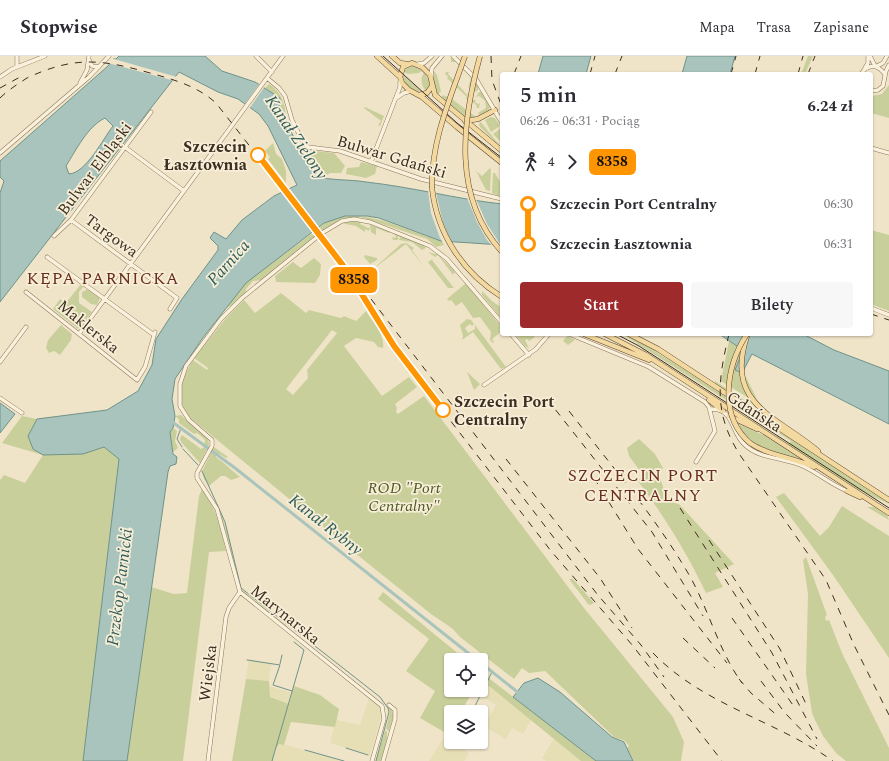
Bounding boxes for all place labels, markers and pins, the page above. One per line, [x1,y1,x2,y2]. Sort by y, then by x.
place label: Szczecin Łasztownia [164,135,248,177]
marker: Szczecin Łasztownia [250,147,266,163]
place label: Szczecin Port Centralny [454,390,554,432]
marker: Szczecin Port Centralny [435,402,451,418]

